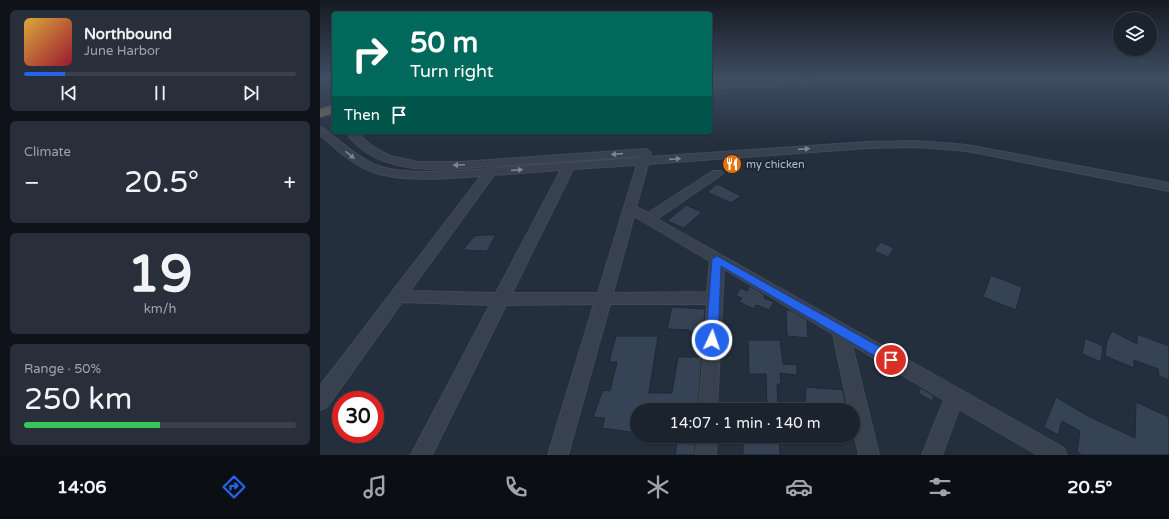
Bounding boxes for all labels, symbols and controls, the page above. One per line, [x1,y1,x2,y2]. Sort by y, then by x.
map controls [1113,12,1157,56]
button: layers [1113,12,1157,56]
text: Northbound [84,25,172,43]
text: 50 m [410,26,478,60]
icon: right [344,28,396,80]
text: June Harbor [84,43,160,59]
text: Turn right [410,60,494,82]
icon: previous [58,82,80,104]
icon: pause [149,82,171,104]
icon: next [240,82,262,104]
icon: arrive [388,104,410,126]
text: Then [344,106,380,124]
text: Climate [24,144,71,160]
one-way arrow [798,146,810,153]
one-way arrow [345,150,355,159]
one-way arrow [611,150,623,157]
restaurant icon: my chicken [721,153,743,175]
one-way arrow [669,155,681,162]
place label: my chicken [746,158,805,171]
one-way arrow [453,161,465,168]
text: 20.5° [124,164,199,201]
one-way arrow [511,167,523,174]
text: − [24,170,40,196]
text: + [284,170,296,196]
text: 19 [127,243,193,306]
text: km/h [144,301,176,317]
position arrow [691,319,733,361]
pin [874,343,908,377]
icon: arrive [880,349,902,371]
text: Range · 50% [24,361,101,377]
text: 250 km [24,381,132,418]
speed limit sign: 30 [332,391,384,443]
text: 14:07 · 1 min · 140 m [670,414,820,432]
icon: directions [220,473,248,501]
icon: music [361,473,389,501]
icon: phone [502,473,530,501]
icon: climate [644,473,672,501]
icon: car [785,473,813,501]
icon: filters [926,473,954,501]
text: 14:06 [57,476,107,498]
text: 20.5° [1067,476,1112,498]

